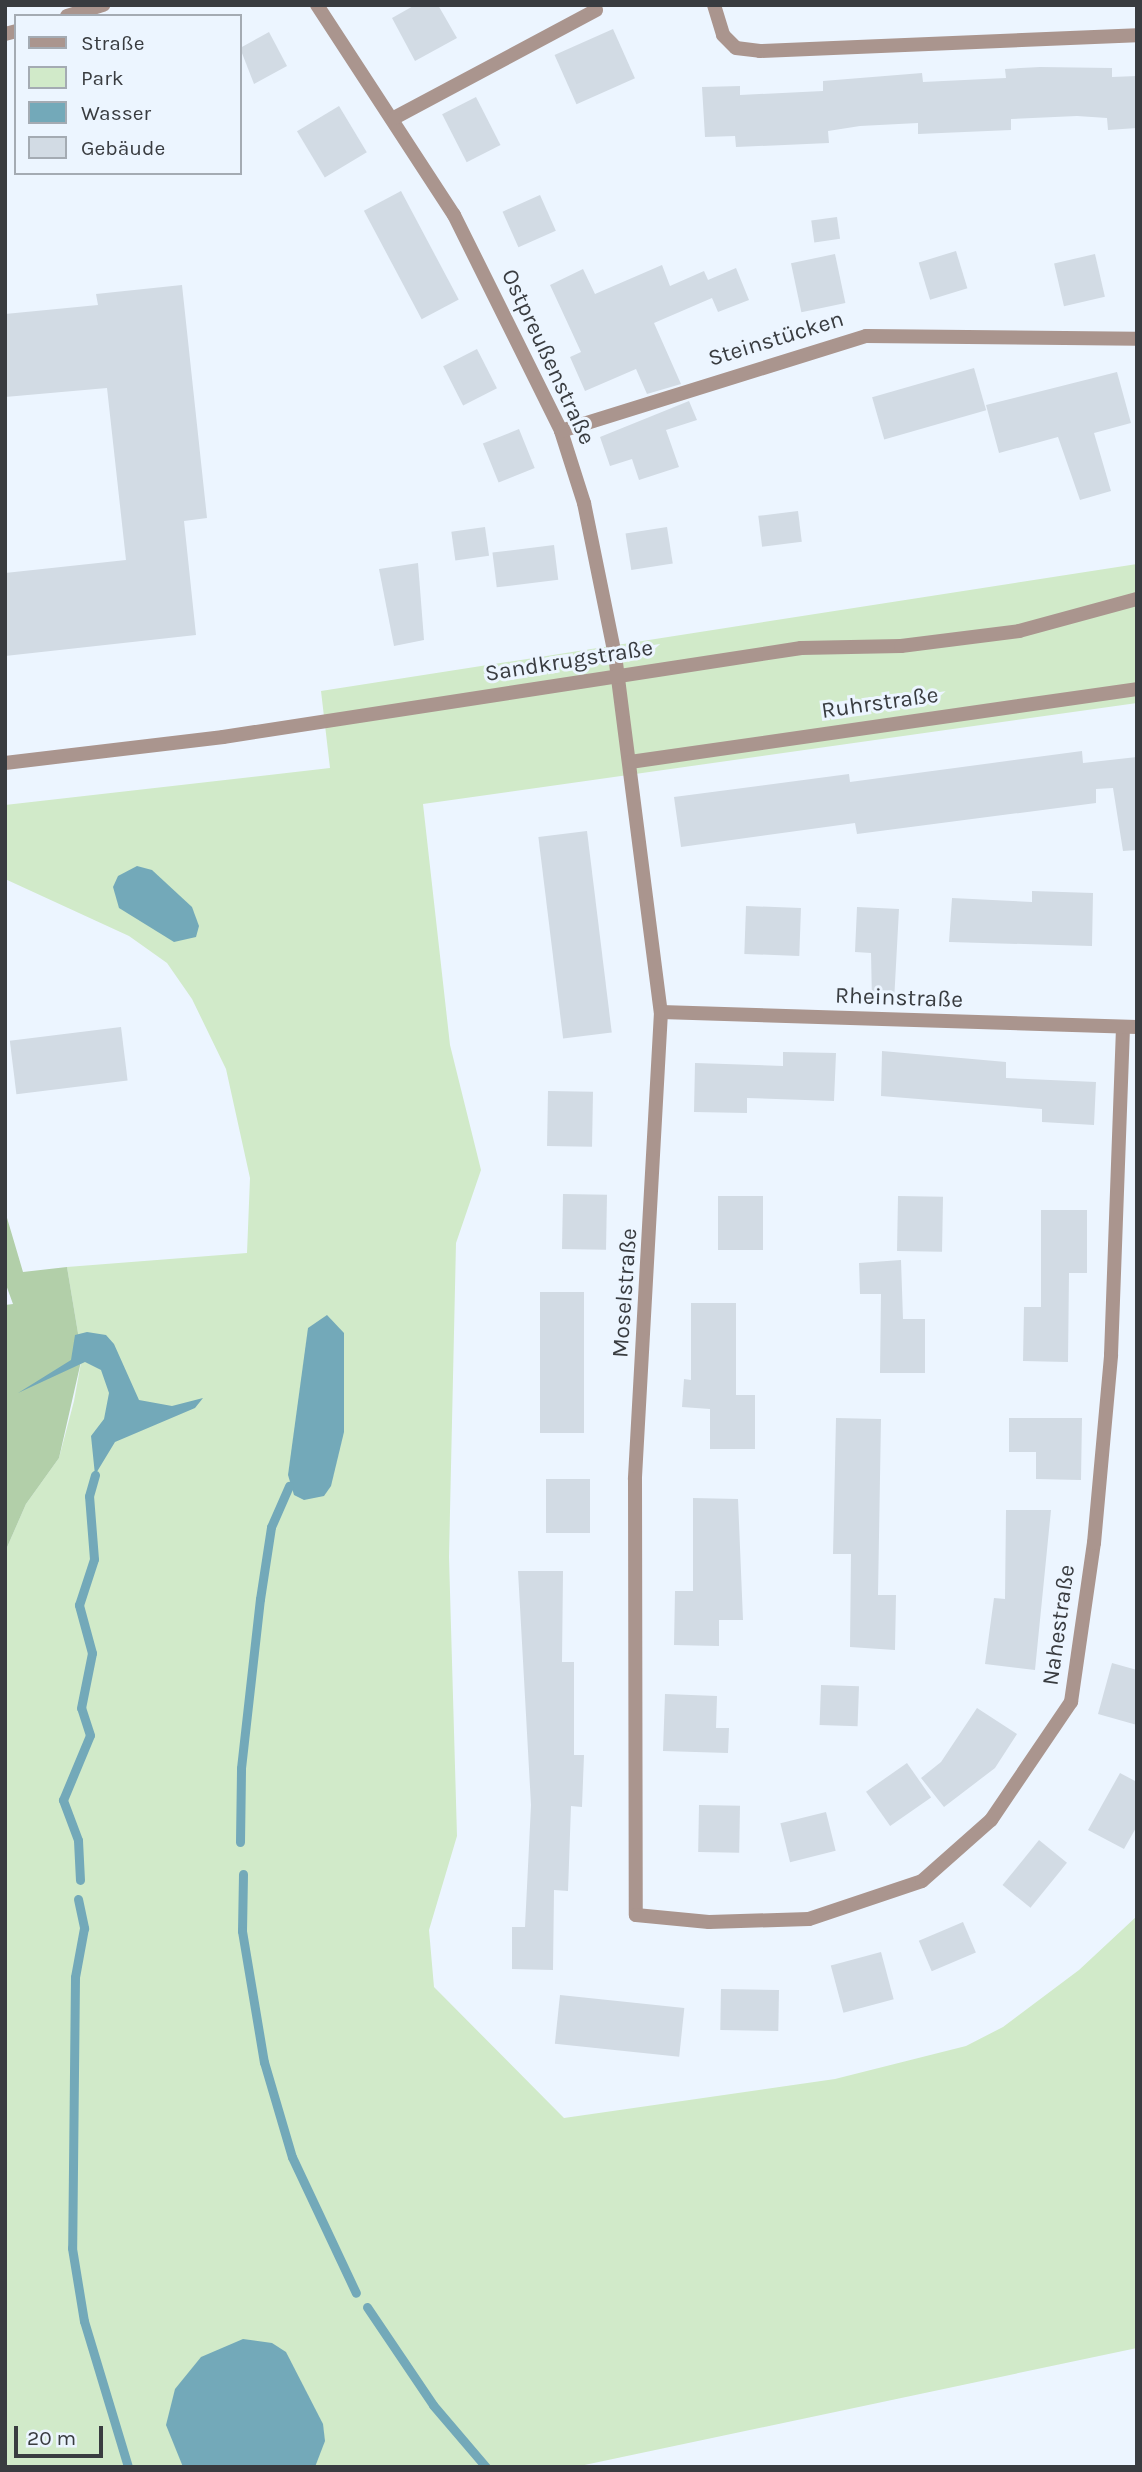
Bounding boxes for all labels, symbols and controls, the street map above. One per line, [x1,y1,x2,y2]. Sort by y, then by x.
legend [14,14,242,175]
text: Straße [81,31,144,55]
text: Park [81,66,124,90]
text: Wasser [81,101,151,125]
text: Gebäude [81,136,165,160]
street label: Ostpreußenstraße [495,265,601,449]
street label: Steinstücken [705,305,847,373]
street label: Sandkrugstraße [483,634,655,688]
street label: Ruhrstraße [820,681,940,725]
street label: Rheinstraße [834,982,964,1014]
street label: Moselstraße [607,1227,643,1359]
street label: Nahestraße [1037,1563,1081,1687]
scale bar [18,2412,107,2456]
text: 20 m [27,2426,76,2450]

